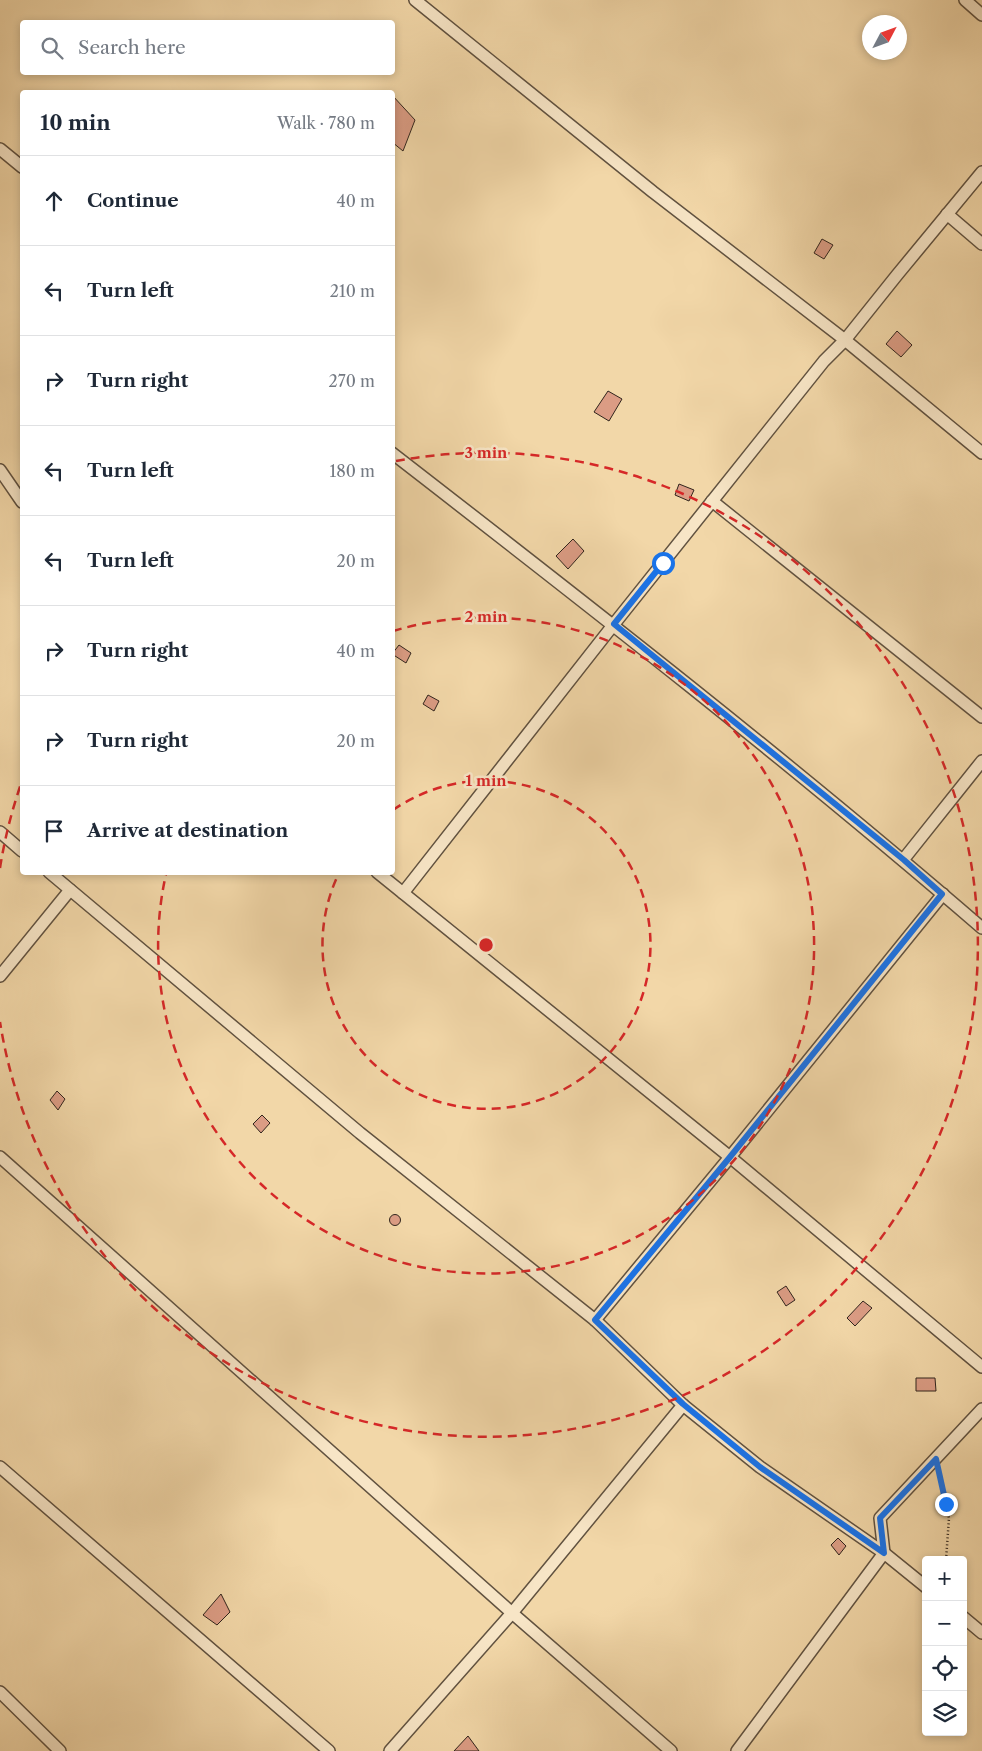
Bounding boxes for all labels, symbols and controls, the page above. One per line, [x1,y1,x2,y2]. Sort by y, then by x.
north arrow [862,15,907,60]
search box [20,20,395,75]
icon: search [38,34,66,62]
text: Search here [78,36,186,59]
text: 10 min [40,110,111,135]
text: Walk · 780 m [277,113,375,133]
icon: ahead [40,187,68,215]
text: Continue [87,189,179,212]
text: 40 m [336,191,375,211]
icon: left [40,277,68,305]
text: Turn left [87,279,174,302]
text: 210 m [330,281,375,301]
icon: right [40,367,68,395]
text: Turn right [87,369,188,392]
text: 270 m [329,371,375,391]
text: 3 min [465,443,508,462]
icon: left [40,457,68,485]
text: Turn left [87,459,174,482]
text: 180 m [329,461,375,481]
icon: left [40,547,68,575]
text: Turn left [87,549,174,572]
text: 20 m [336,551,375,571]
route start [652,552,675,575]
text: 2 min [464,607,508,626]
icon: right [40,637,68,665]
text: Turn right [87,639,188,662]
text: 40 m [336,641,375,661]
icon: right [40,727,68,755]
text: Turn right [87,729,188,752]
text: 20 m [336,731,375,751]
text: 1 min [465,771,507,790]
icon: arrive [40,817,68,845]
text: Arrive at destination [87,819,288,842]
centre of rings [477,936,495,954]
route end [935,1493,958,1516]
map controls [922,1556,967,1736]
button: + [922,1556,967,1601]
button: − [922,1601,967,1646]
button: locate [922,1646,967,1691]
button: layers [922,1691,967,1736]

